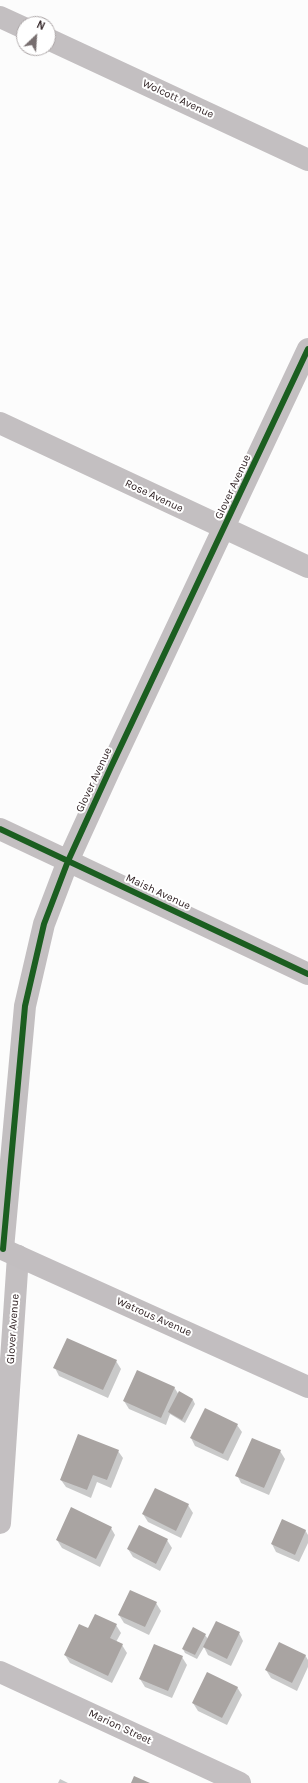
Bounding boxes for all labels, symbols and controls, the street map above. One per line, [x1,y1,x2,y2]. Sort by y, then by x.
north arrow [16,16,56,56]
text: N [35,18,47,33]
street label: Wolcott Avenue [140,77,216,121]
street label: Glover Avenue [212,452,254,522]
street label: Rose Avenue [123,477,185,515]
street label: Glover Avenue [73,745,115,815]
street label: Maish Avenue [124,871,192,913]
street label: Glover Avenue [4,1294,22,1364]
street label: Watrous Avenue [114,1295,194,1339]
street label: Marion Street [86,1707,154,1747]

